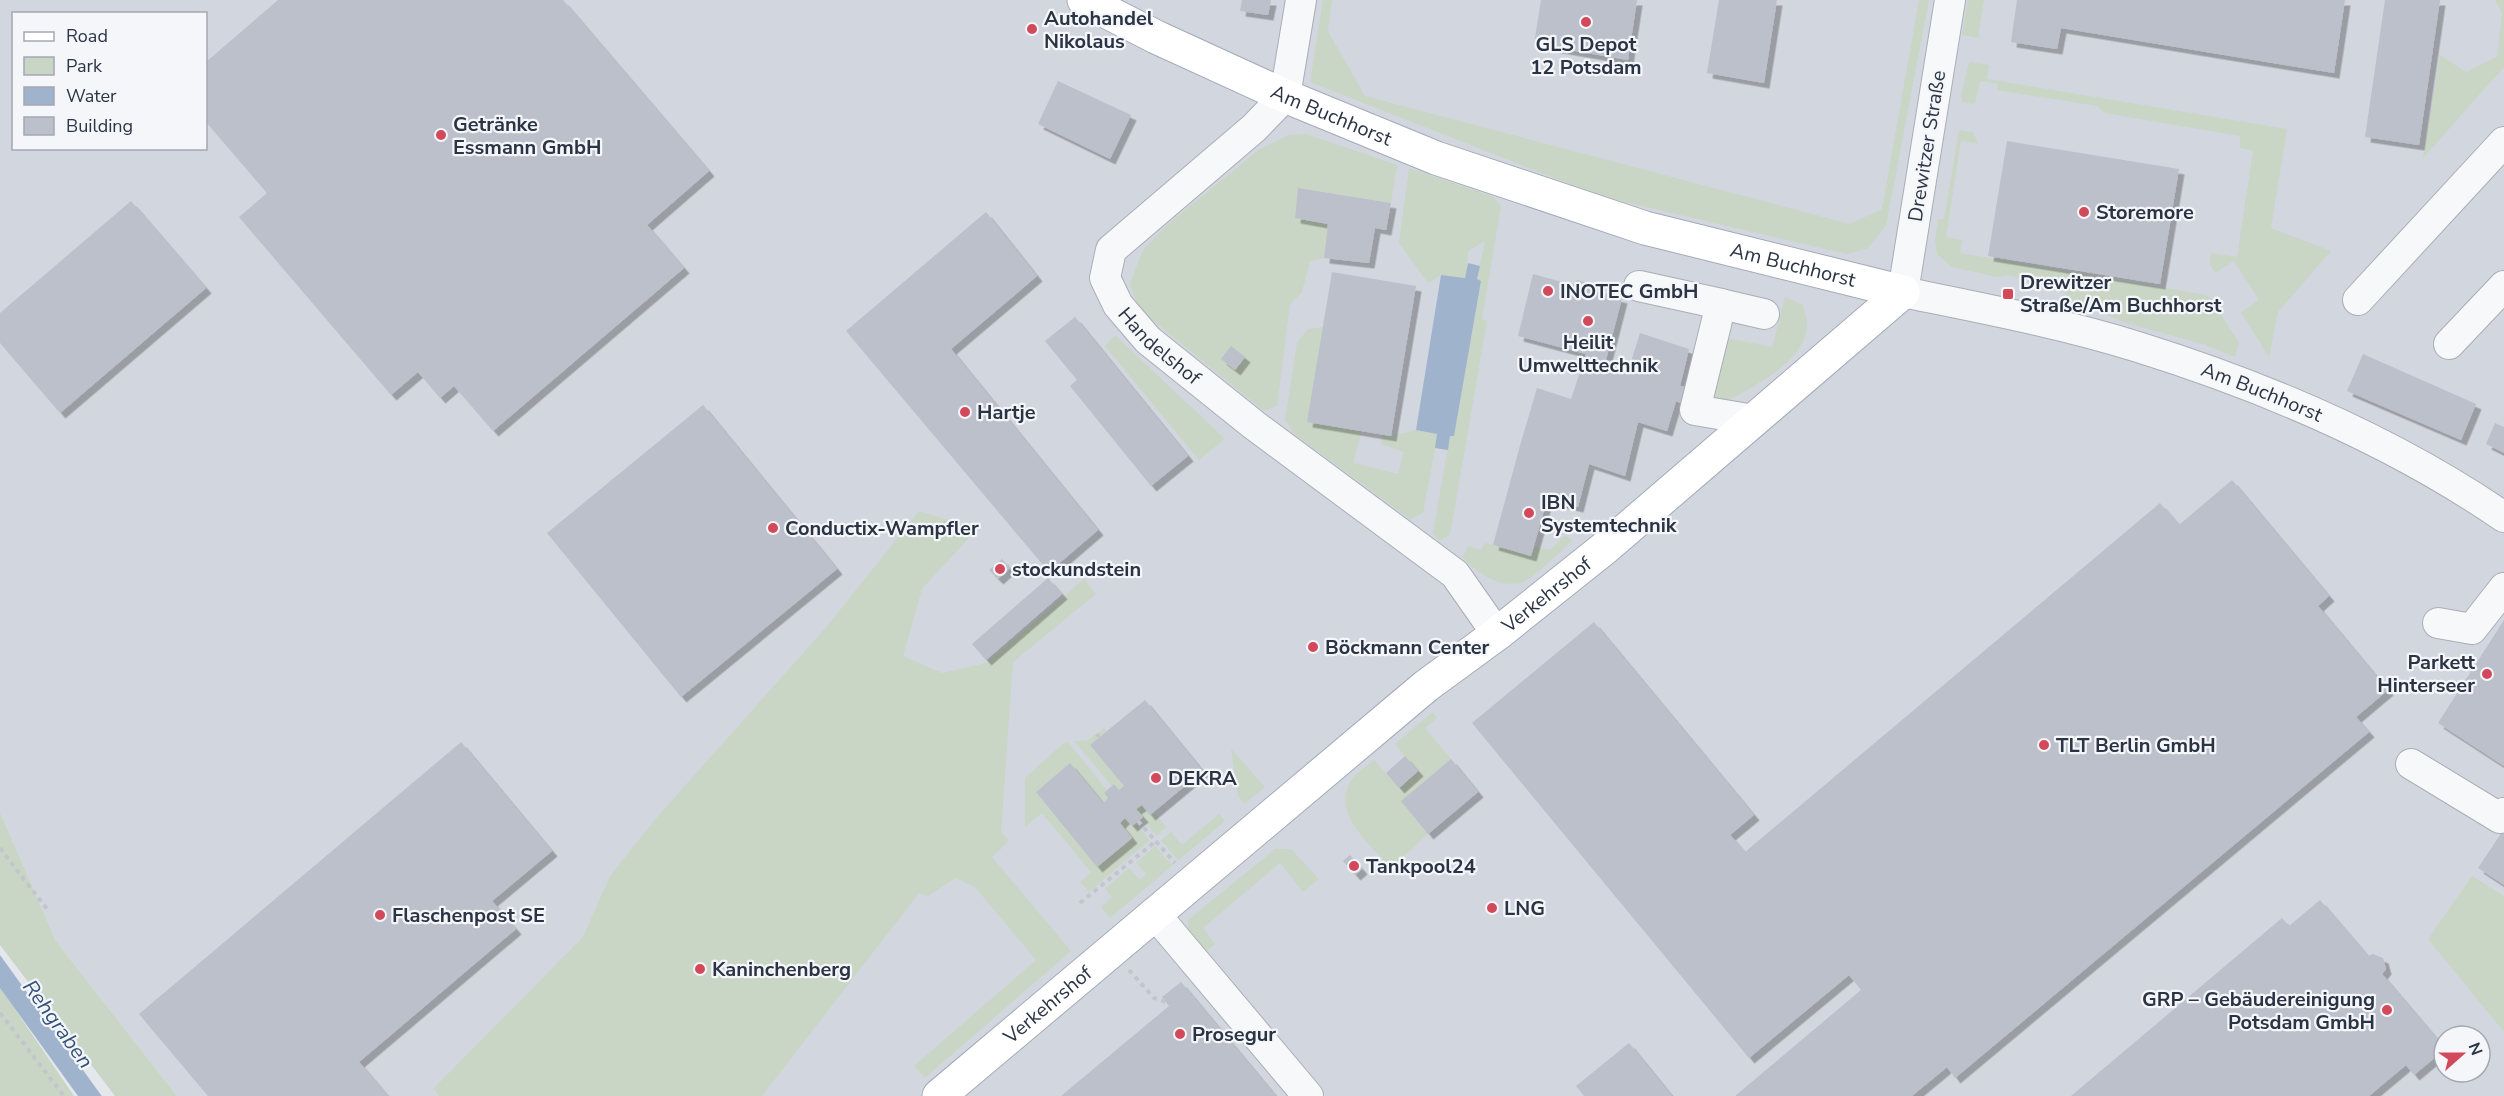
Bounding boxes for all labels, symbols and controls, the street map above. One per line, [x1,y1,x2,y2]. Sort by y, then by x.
place label: Autohandel Nikolaus [1044,5,1154,55]
legend [12,12,207,150]
marker: GLS Depot 12 Potsdam [1579,15,1593,29]
marker: Autohandel Nikolaus [1025,22,1039,36]
text: Road [66,24,108,48]
place label: GLS Depot 12 Potsdam [1530,31,1642,81]
text: Park [66,54,103,78]
street label: Drewitzer Straße [1902,68,1952,224]
street label: Am Buchhorst [1267,78,1397,152]
text: Water [66,84,117,108]
place label: Getränke Essmann GmbH [453,111,601,161]
text: Building [66,114,133,138]
marker: Getränke Essmann GmbH [434,128,448,142]
place label: Storemore [2096,199,2194,226]
marker: Storemore [2077,205,2091,219]
street label: Am Buchhorst [1728,236,1860,294]
place label: Drewitzer Straße/Am Buchhorst [2020,269,2222,319]
place label: INOTEC GmbH [1560,278,1698,305]
marker: INOTEC GmbH [1541,284,1555,298]
marker: Drewitzer Straße/Am Buchhorst [2001,287,2015,301]
street label: Handelshof [1112,301,1207,391]
marker: Heilit Umwelttechnik [1581,314,1595,328]
place label: Heilit Umwelttechnik [1518,329,1659,379]
street label: Am Buchhorst [2198,356,2328,429]
place label: Hartje [977,399,1036,426]
marker: Hartje [958,405,972,419]
place label: IBN Systemtechnik [1541,489,1678,539]
marker: IBN Systemtechnik [1522,506,1536,520]
place label: Conductix-Wampfler [785,515,979,542]
marker: Conductix-Wampfler [766,521,780,535]
street label: Verkehrshof [1495,550,1597,639]
place label: stockundstein [1012,556,1141,583]
marker: stockundstein [993,562,1007,576]
place label: Böckmann Center [1325,634,1490,661]
marker: Böckmann Center [1306,640,1320,654]
place label: Parkett Hinterseer [2377,649,2475,699]
marker: Parkett Hinterseer [2480,667,2494,681]
place label: TLT Berlin GmbH [2056,732,2216,759]
marker: TLT Berlin GmbH [2037,738,2051,752]
place label: DEKRA [1168,765,1237,792]
marker: DEKRA [1149,771,1163,785]
place label: Tankpool24 [1366,853,1476,880]
marker: Tankpool24 [1347,859,1361,873]
place label: LNG [1504,895,1545,922]
marker: LNG [1485,901,1499,915]
place label: Flaschenpost SE [392,902,545,929]
marker: Flaschenpost SE [373,908,387,922]
place label: Kaninchenberg [712,956,851,983]
street label: Verkehrshof [997,959,1098,1050]
marker: Kaninchenberg [693,962,707,976]
water label: Rehgraben [16,974,100,1074]
place label: GRP – Gebäudereinigung Potsdam GmbH [2142,986,2375,1036]
marker: GRP – Gebäudereinigung Potsdam GmbH [2380,1003,2394,1017]
place label: Prosegur [1192,1021,1276,1048]
north arrow [2432,1024,2492,1084]
marker: Prosegur [1173,1027,1187,1041]
text: N [2463,1039,2487,1059]

